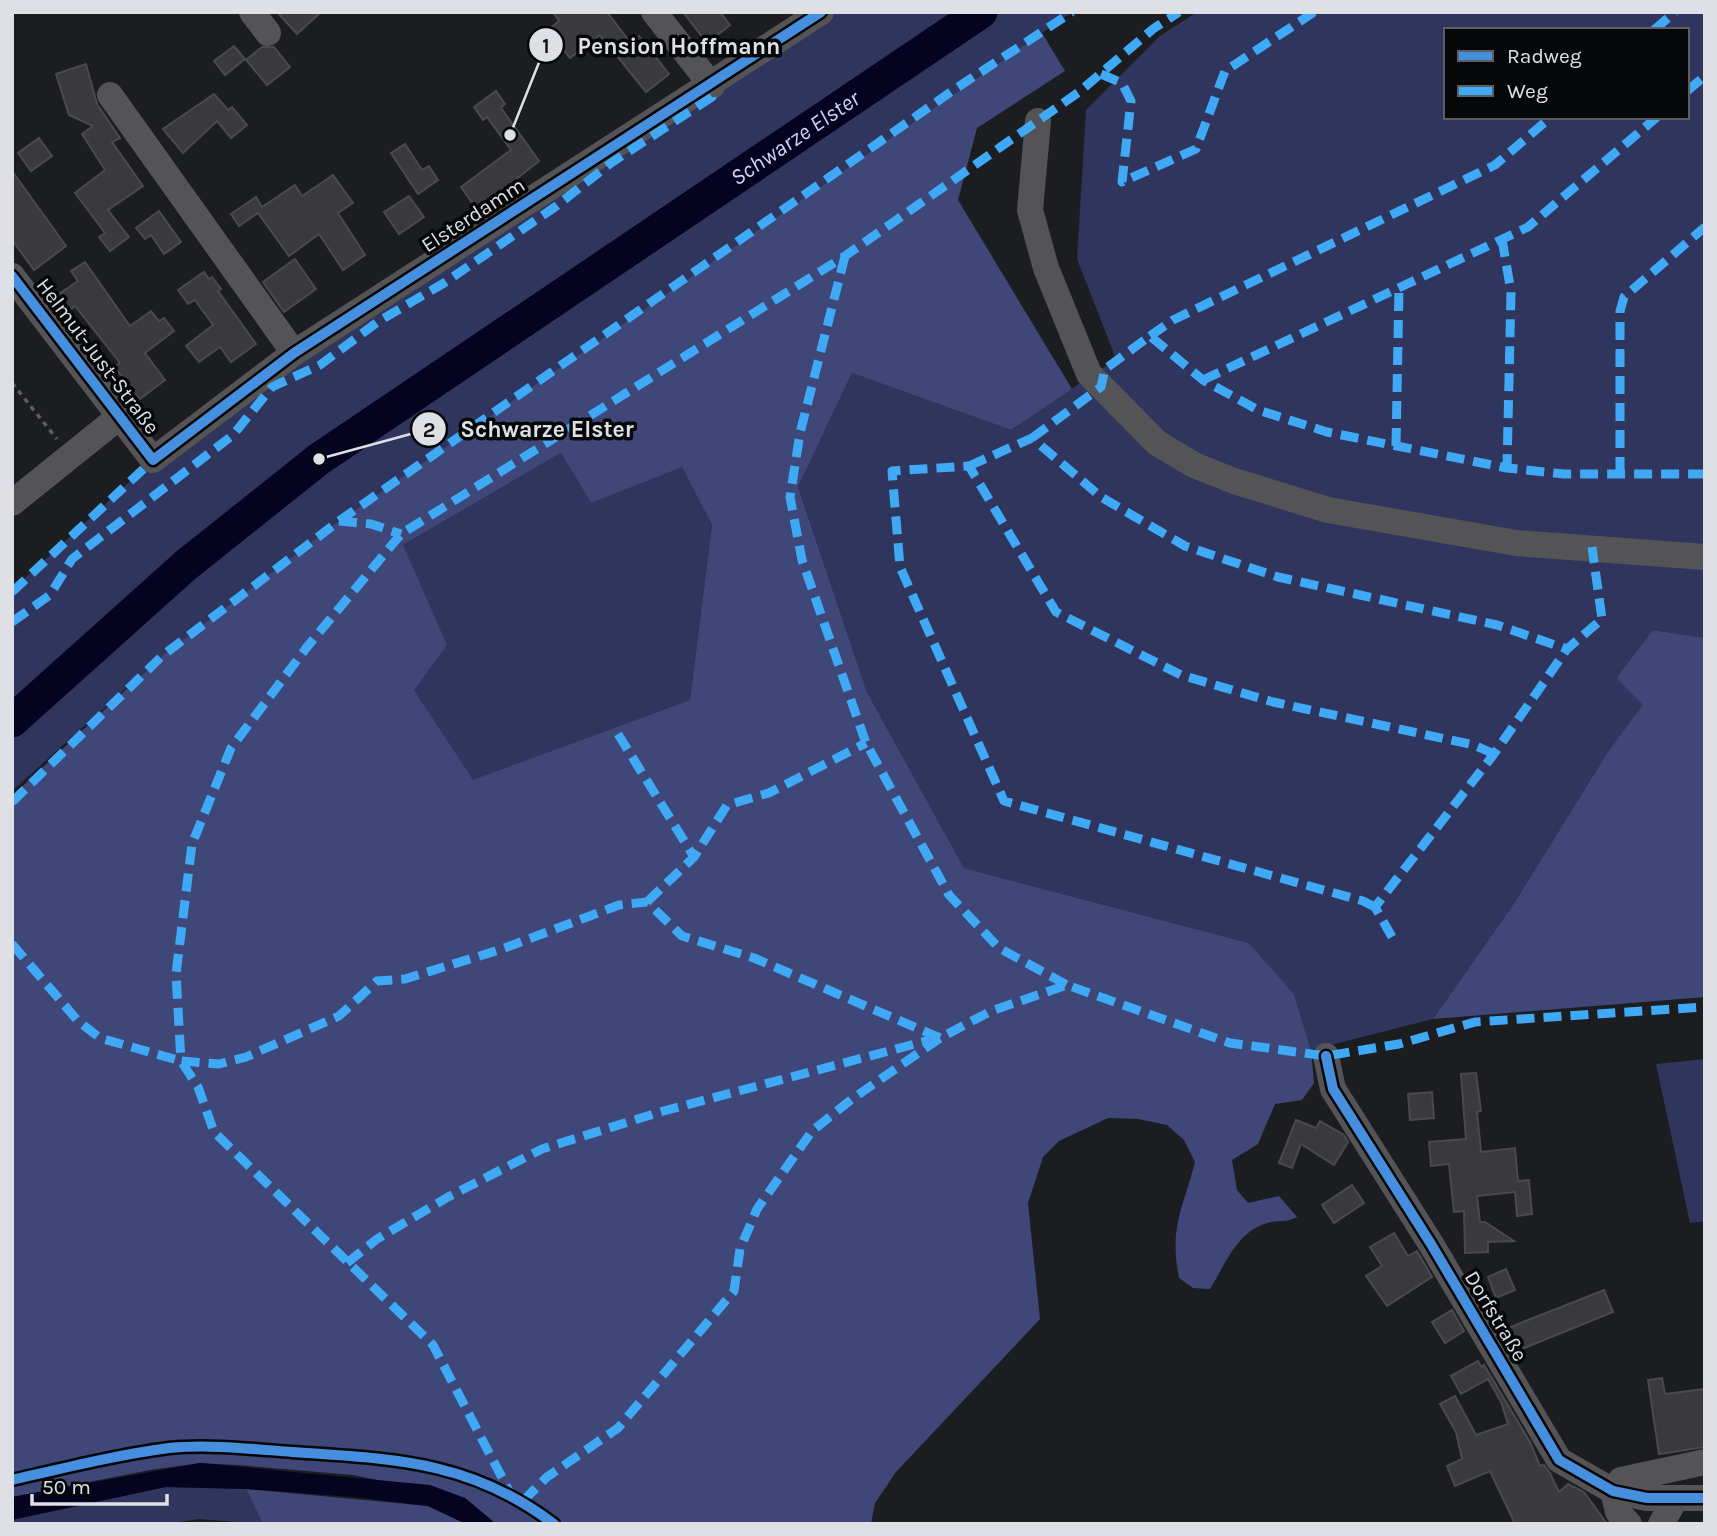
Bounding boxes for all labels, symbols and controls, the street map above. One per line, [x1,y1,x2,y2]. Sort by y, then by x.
callout: Pension Hoffmann [529,23,795,67]
legend [1444,28,1689,119]
text: Pension Hoffmann [578,33,780,60]
text: 1 [542,34,550,58]
text: Radweg [1507,44,1582,68]
text: Weg [1507,79,1548,103]
water label: Schwarze Elster [725,84,866,191]
street label: Elsterdamm [417,173,529,257]
street label: Helmut-Just-Straße [32,273,164,439]
callout: Schwarze Elster [412,407,648,451]
text: Schwarze Elster [460,416,634,443]
text: 2 [423,418,435,442]
street label: Dorfstraße [1460,1266,1532,1366]
scale bar [32,1462,166,1506]
text: 50 m [42,1475,91,1499]

